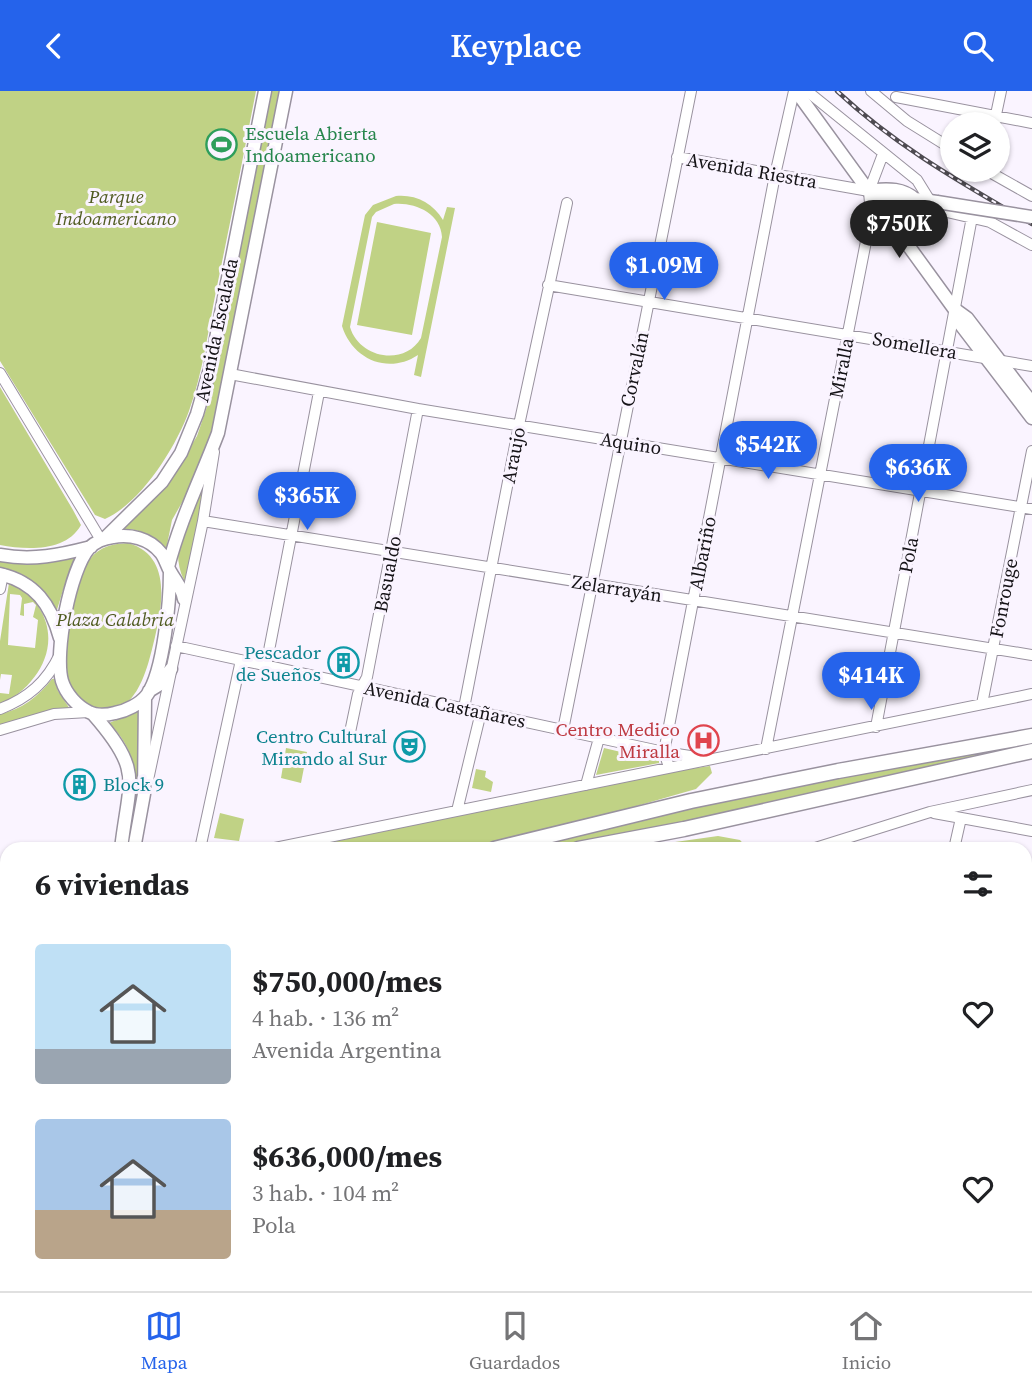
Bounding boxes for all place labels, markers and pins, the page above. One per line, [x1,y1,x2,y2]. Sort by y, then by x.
place label: Escuela Abierta Indoamericano [245,120,377,168]
sports icon: Escuela Abierta Indoamericano [205,127,239,161]
pin: $750K [850,201,948,260]
pin: $1.09M [607,243,721,302]
pin: $542K [719,421,817,481]
pin: $636K [869,445,967,504]
pin: $365K [258,473,356,532]
place label: Pescador de Sueños [236,639,321,687]
building icon: Pescador de Sueños [327,646,361,680]
pin: $414K [822,653,920,712]
place label: Centro Medico Miralla [555,716,680,764]
place label: Centro Cultural Mirando al Sur [256,723,387,771]
hospital icon: Centro Medico Miralla [686,723,720,757]
theatre icon: Centro Cultural Mirando al Sur [393,730,427,764]
building icon: Block 9 [63,767,97,801]
place label: Block 9 [103,771,164,797]

